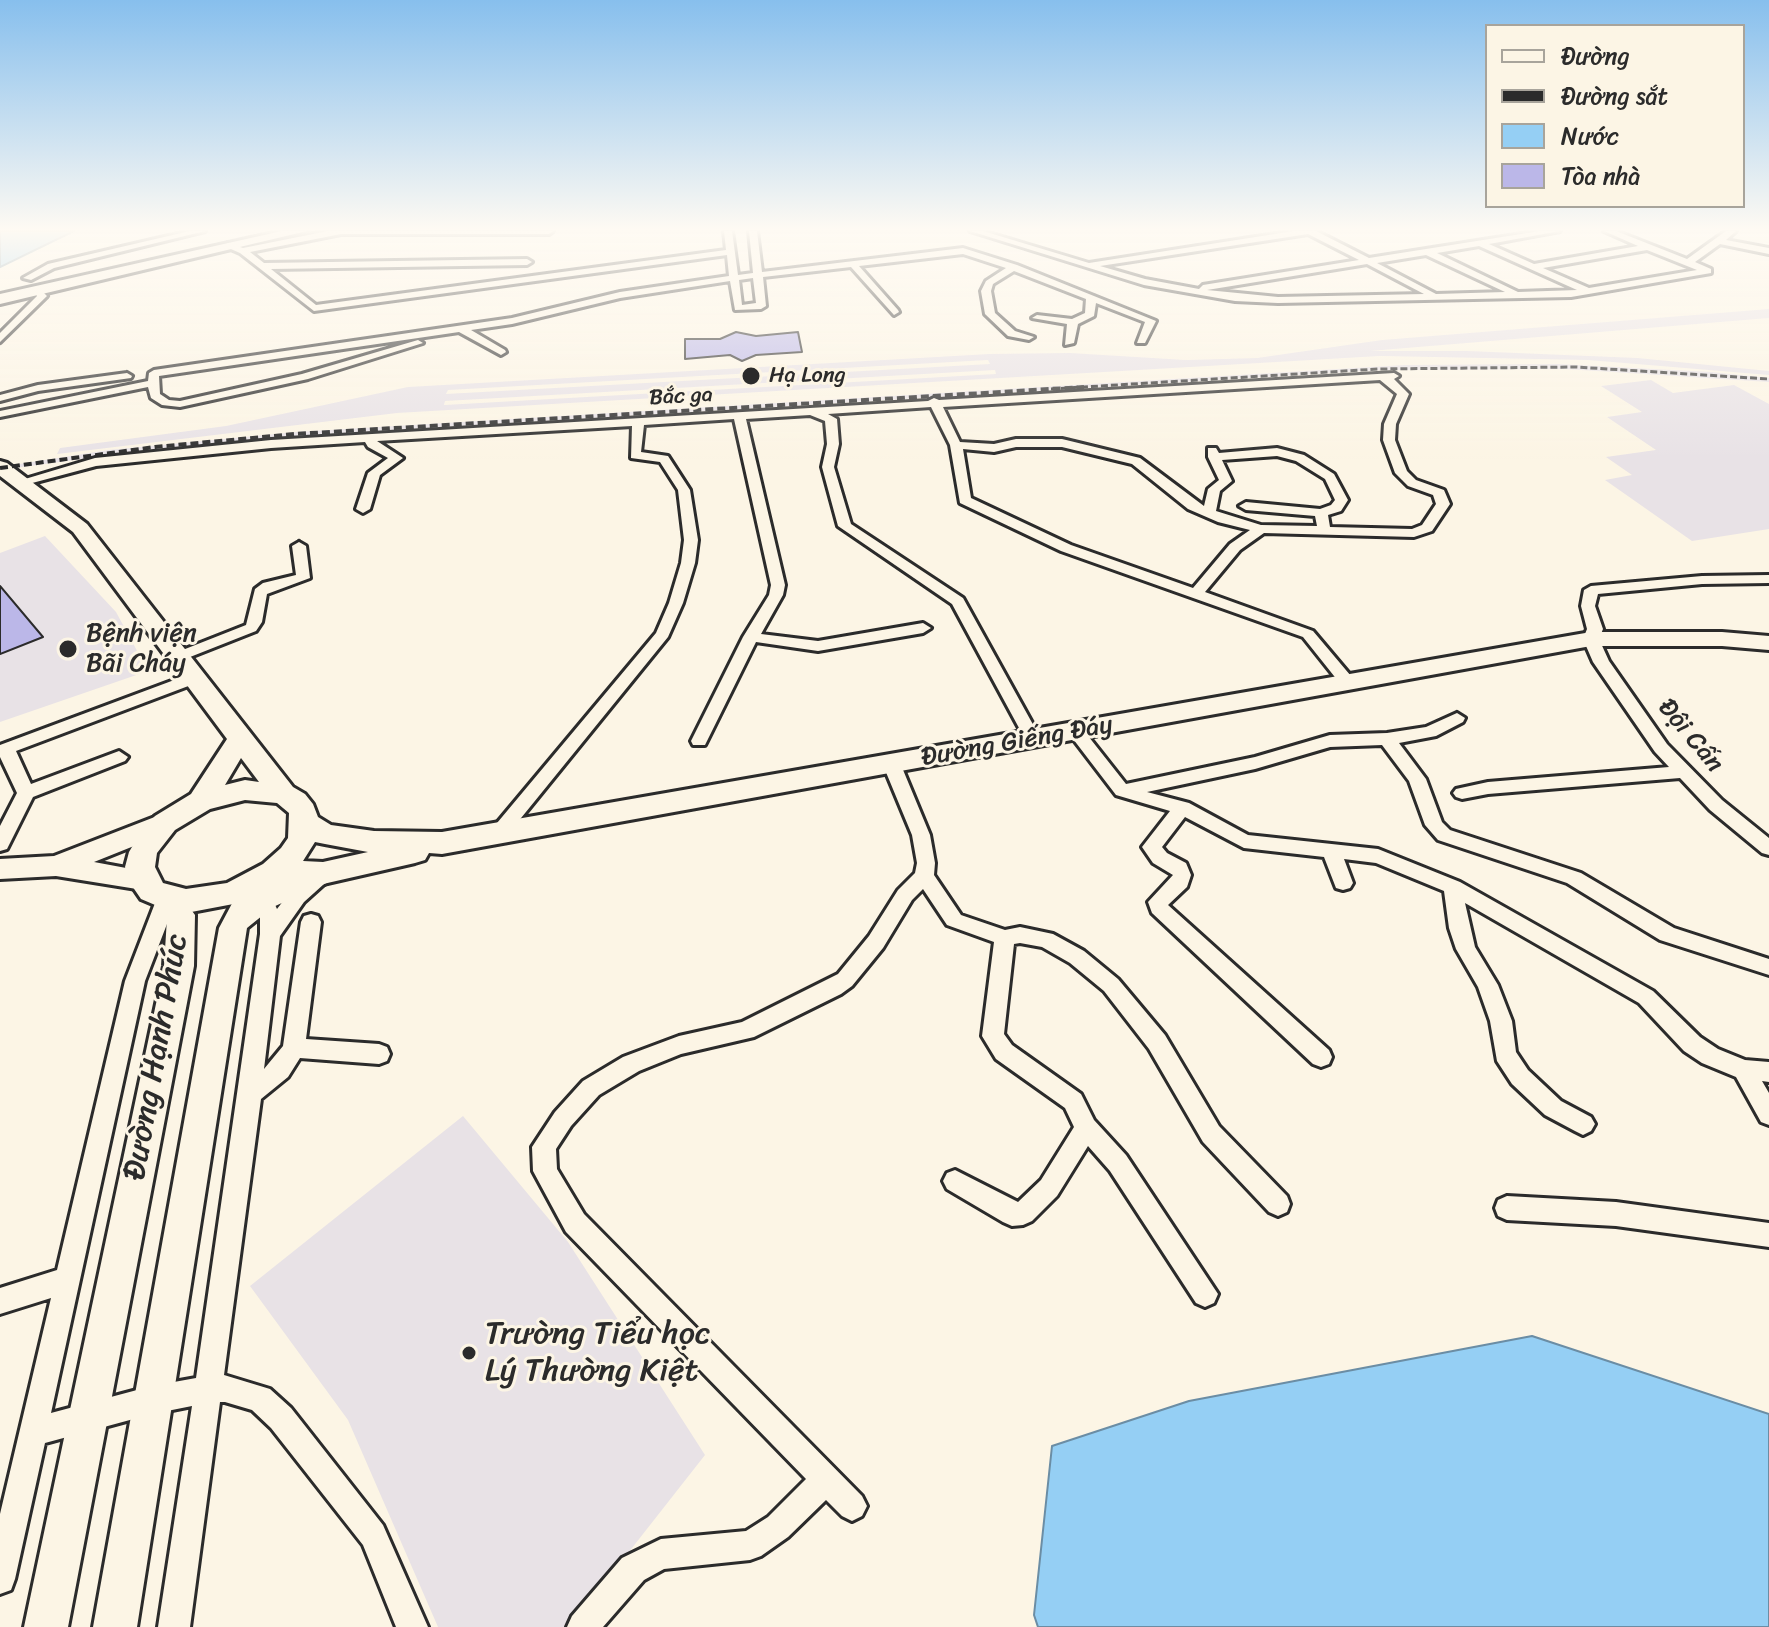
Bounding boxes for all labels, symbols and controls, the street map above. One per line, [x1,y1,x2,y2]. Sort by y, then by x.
legend [1485,24,1745,208]
text: Đường [1561,35,1630,77]
text: Đường sắt [1561,75,1668,117]
text: Nước [1561,115,1619,157]
text: Tòa nhà [1561,155,1640,197]
place label: Hạ Long [769,363,846,389]
marker: Hạ Long [740,365,762,387]
street label: Bắc ga [648,382,714,412]
place label: Bệnh viện Bãi Cháy [86,618,197,680]
marker: Bệnh viện Bãi Cháy [57,638,79,660]
street label: Đội Cấn [1650,693,1730,779]
street label: Đường Giếng Đáy [919,710,1115,774]
street label: Đường Hạnh Phúc [116,931,198,1183]
place label: Trường Tiểu học Lý Thường Kiệt [485,1316,711,1391]
marker: Trường Tiểu học Lý Thường Kiệt [460,1344,478,1362]

